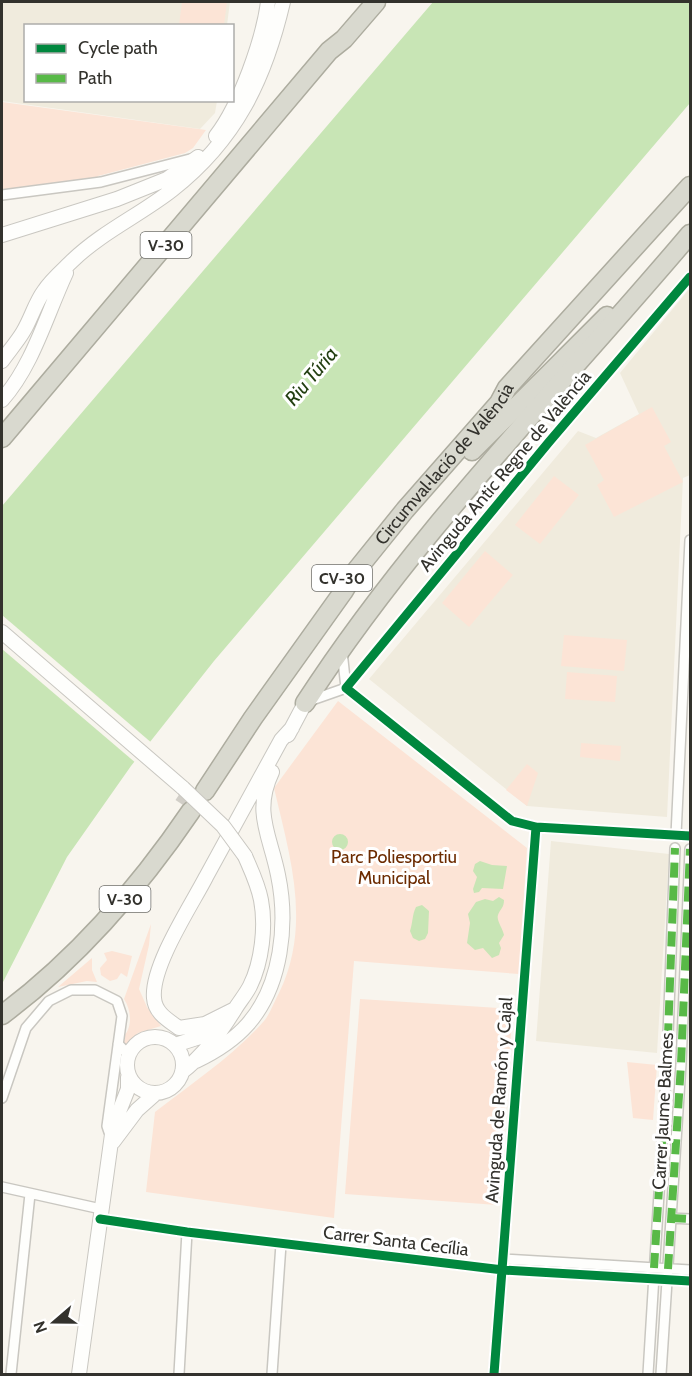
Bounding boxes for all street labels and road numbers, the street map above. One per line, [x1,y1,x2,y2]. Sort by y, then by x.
road number: V-30 [140,232,192,258]
street label: Avinguda Antic Regne de València [414,366,596,576]
street label: Circumval·lació de València [370,379,519,549]
road number: CV-30 [312,565,372,591]
road number: V-30 [100,886,150,912]
street label: Avinguda de Ramón y Cajal [481,996,517,1204]
street label: Carrer Jaume Balmes [648,1032,678,1190]
street label: Carrer Santa Cecília [322,1221,470,1261]

